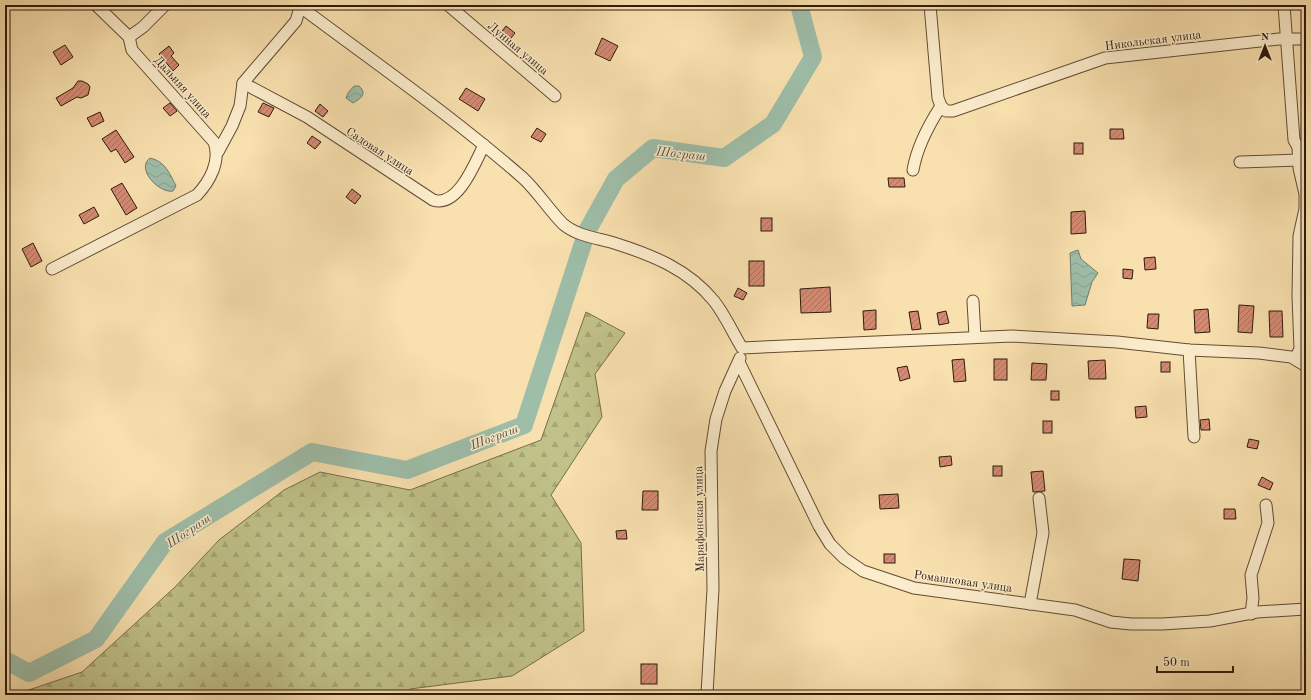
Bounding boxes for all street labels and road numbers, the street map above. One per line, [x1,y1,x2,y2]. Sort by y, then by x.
street label: Лунная улица [485,20,550,78]
street label: Никольская улица [1104,29,1202,53]
street label: Дальняя улица [151,54,213,121]
street label: Садовая улица [344,126,415,178]
street label: Марафонская улица [693,466,707,572]
street label: Ромашковая улица [913,569,1013,595]

